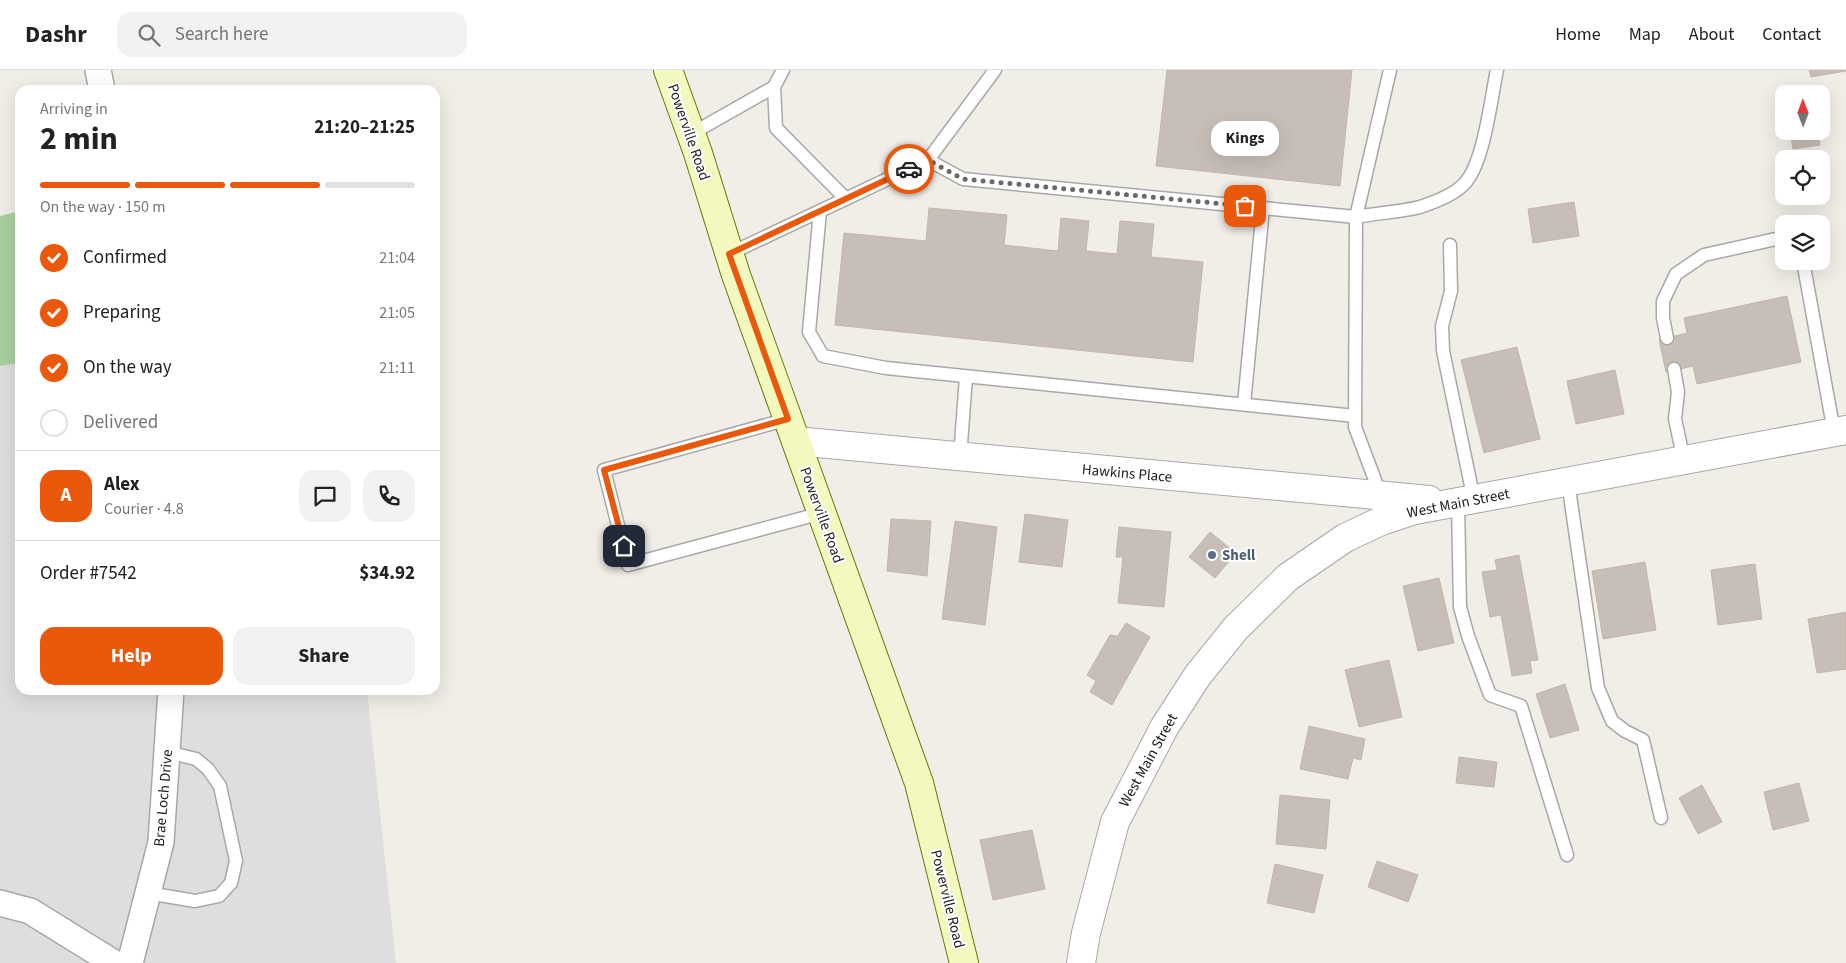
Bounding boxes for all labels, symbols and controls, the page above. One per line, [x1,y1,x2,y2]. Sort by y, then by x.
search box [117,12,467,57]
text: Dashr [25,17,87,52]
icon: search [135,21,163,49]
text: Search here [175,21,268,48]
text: Home [1555,22,1601,47]
text: Map [1629,22,1661,47]
text: About [1689,22,1734,47]
text: Contact [1762,22,1821,47]
street label: Powerville Road [662,81,715,183]
north arrow [1775,85,1830,140]
map controls [1775,85,1830,270]
text: Arriving in [40,98,108,120]
text: 21:20–21:25 [314,114,415,141]
text: 2 min [40,116,118,162]
callout: Kings [1211,121,1279,156]
text: Kings [1225,127,1265,149]
courier [884,144,934,194]
button: locate [1775,150,1830,205]
icon: car [895,155,923,183]
pin [1224,185,1266,227]
icon: bag [1231,192,1259,220]
text: On the way · 150 m [40,196,165,218]
button: layers [1775,215,1830,270]
icon: check [40,244,68,272]
text: Confirmed [83,244,167,271]
text: 21:04 [379,247,415,269]
icon: check [40,299,68,327]
text: Preparing [83,299,161,326]
text: 21:05 [379,302,415,324]
icon: check [40,354,68,382]
text: On the way [83,354,172,381]
text: 21:11 [379,357,415,379]
text: Delivered [83,409,158,436]
street label: Hawkins Place [1081,459,1173,488]
street label: Powerville Road [794,464,849,566]
button: chat [299,470,351,522]
button: phone [363,470,415,522]
text: Alex [104,471,140,498]
text: A [61,482,71,509]
street label: West Main Street [1405,483,1511,524]
text: Courier · 4.8 [104,498,184,520]
pin [603,525,645,567]
icon: home [610,532,638,560]
place label: Shell [1222,545,1256,566]
marker: Shell [1206,549,1218,561]
text: Order #7542 [40,560,137,587]
text: $34.92 [359,560,415,587]
button: Help [40,627,223,685]
button: Share [233,627,415,685]
street label: West Main Street [1114,710,1183,811]
street label: Brae Loch Drive [149,749,178,847]
street label: Powerville Road [925,848,970,951]

